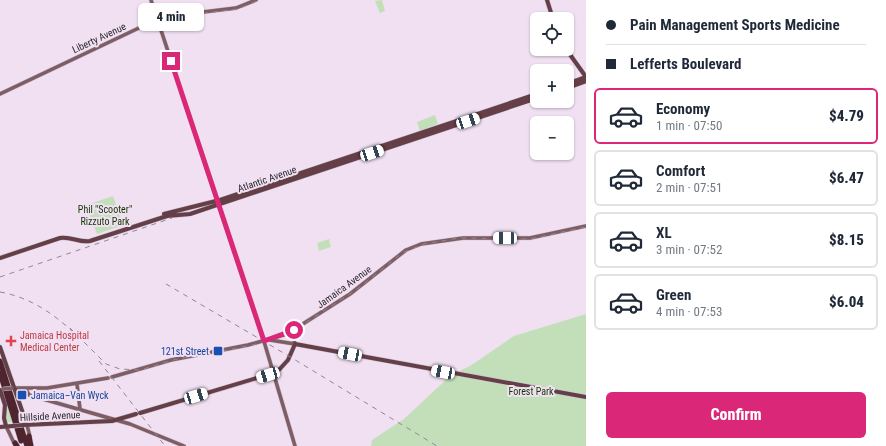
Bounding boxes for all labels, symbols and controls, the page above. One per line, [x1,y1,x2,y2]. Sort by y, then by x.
callout: 4 min [138,3,204,31]
text: 4 min [157,9,185,24]
map controls [530,12,574,160]
button: locate [530,12,574,56]
text: Pain Management Sports Medicine [630,16,840,34]
street label: Liberty Avenue [70,21,128,55]
route end [162,52,180,70]
text: Lefferts Boulevard [630,55,741,73]
button: + [530,64,574,108]
icon: car [608,98,644,134]
text: Economy [656,100,710,118]
text: $4.79 [829,107,864,125]
car [455,112,481,130]
button: − [530,116,574,160]
text: 1 min · 07:50 [656,118,722,133]
car [359,144,385,162]
icon: car [608,160,644,196]
text: Comfort [656,162,705,180]
street label: Atlantic Avenue [236,164,298,194]
text: $6.47 [829,169,864,187]
text: 2 min · 07:51 [656,180,722,195]
park label: Phil "Scooter" Rizzuto Park [78,204,132,227]
icon: car [608,222,644,258]
text: XL [656,224,672,242]
text: $8.15 [829,231,864,249]
car [493,232,517,244]
text: 3 min · 07:52 [656,242,722,257]
street label: Jamaica Avenue [315,263,374,310]
icon: car [608,284,644,320]
text: Green [656,286,691,304]
text: $6.04 [829,293,864,311]
text: 4 min · 07:53 [656,304,722,319]
route start [285,321,303,339]
place label: Jamaica Hospital Medical Center [20,330,89,353]
marker: Jamaica Hospital Medical Center [5,335,17,347]
marker: 121st Street [212,345,224,357]
place label: 121st Street [161,346,209,357]
car [337,346,363,362]
car [430,364,456,380]
car [255,366,281,384]
park label: Forest Park [508,386,554,397]
car [183,387,209,405]
marker: Jamaica–Van Wyck [16,389,28,401]
place label: Jamaica–Van Wyck [31,390,109,401]
button: Confirm [606,392,866,438]
street label: Hillside Avenue [19,409,81,423]

